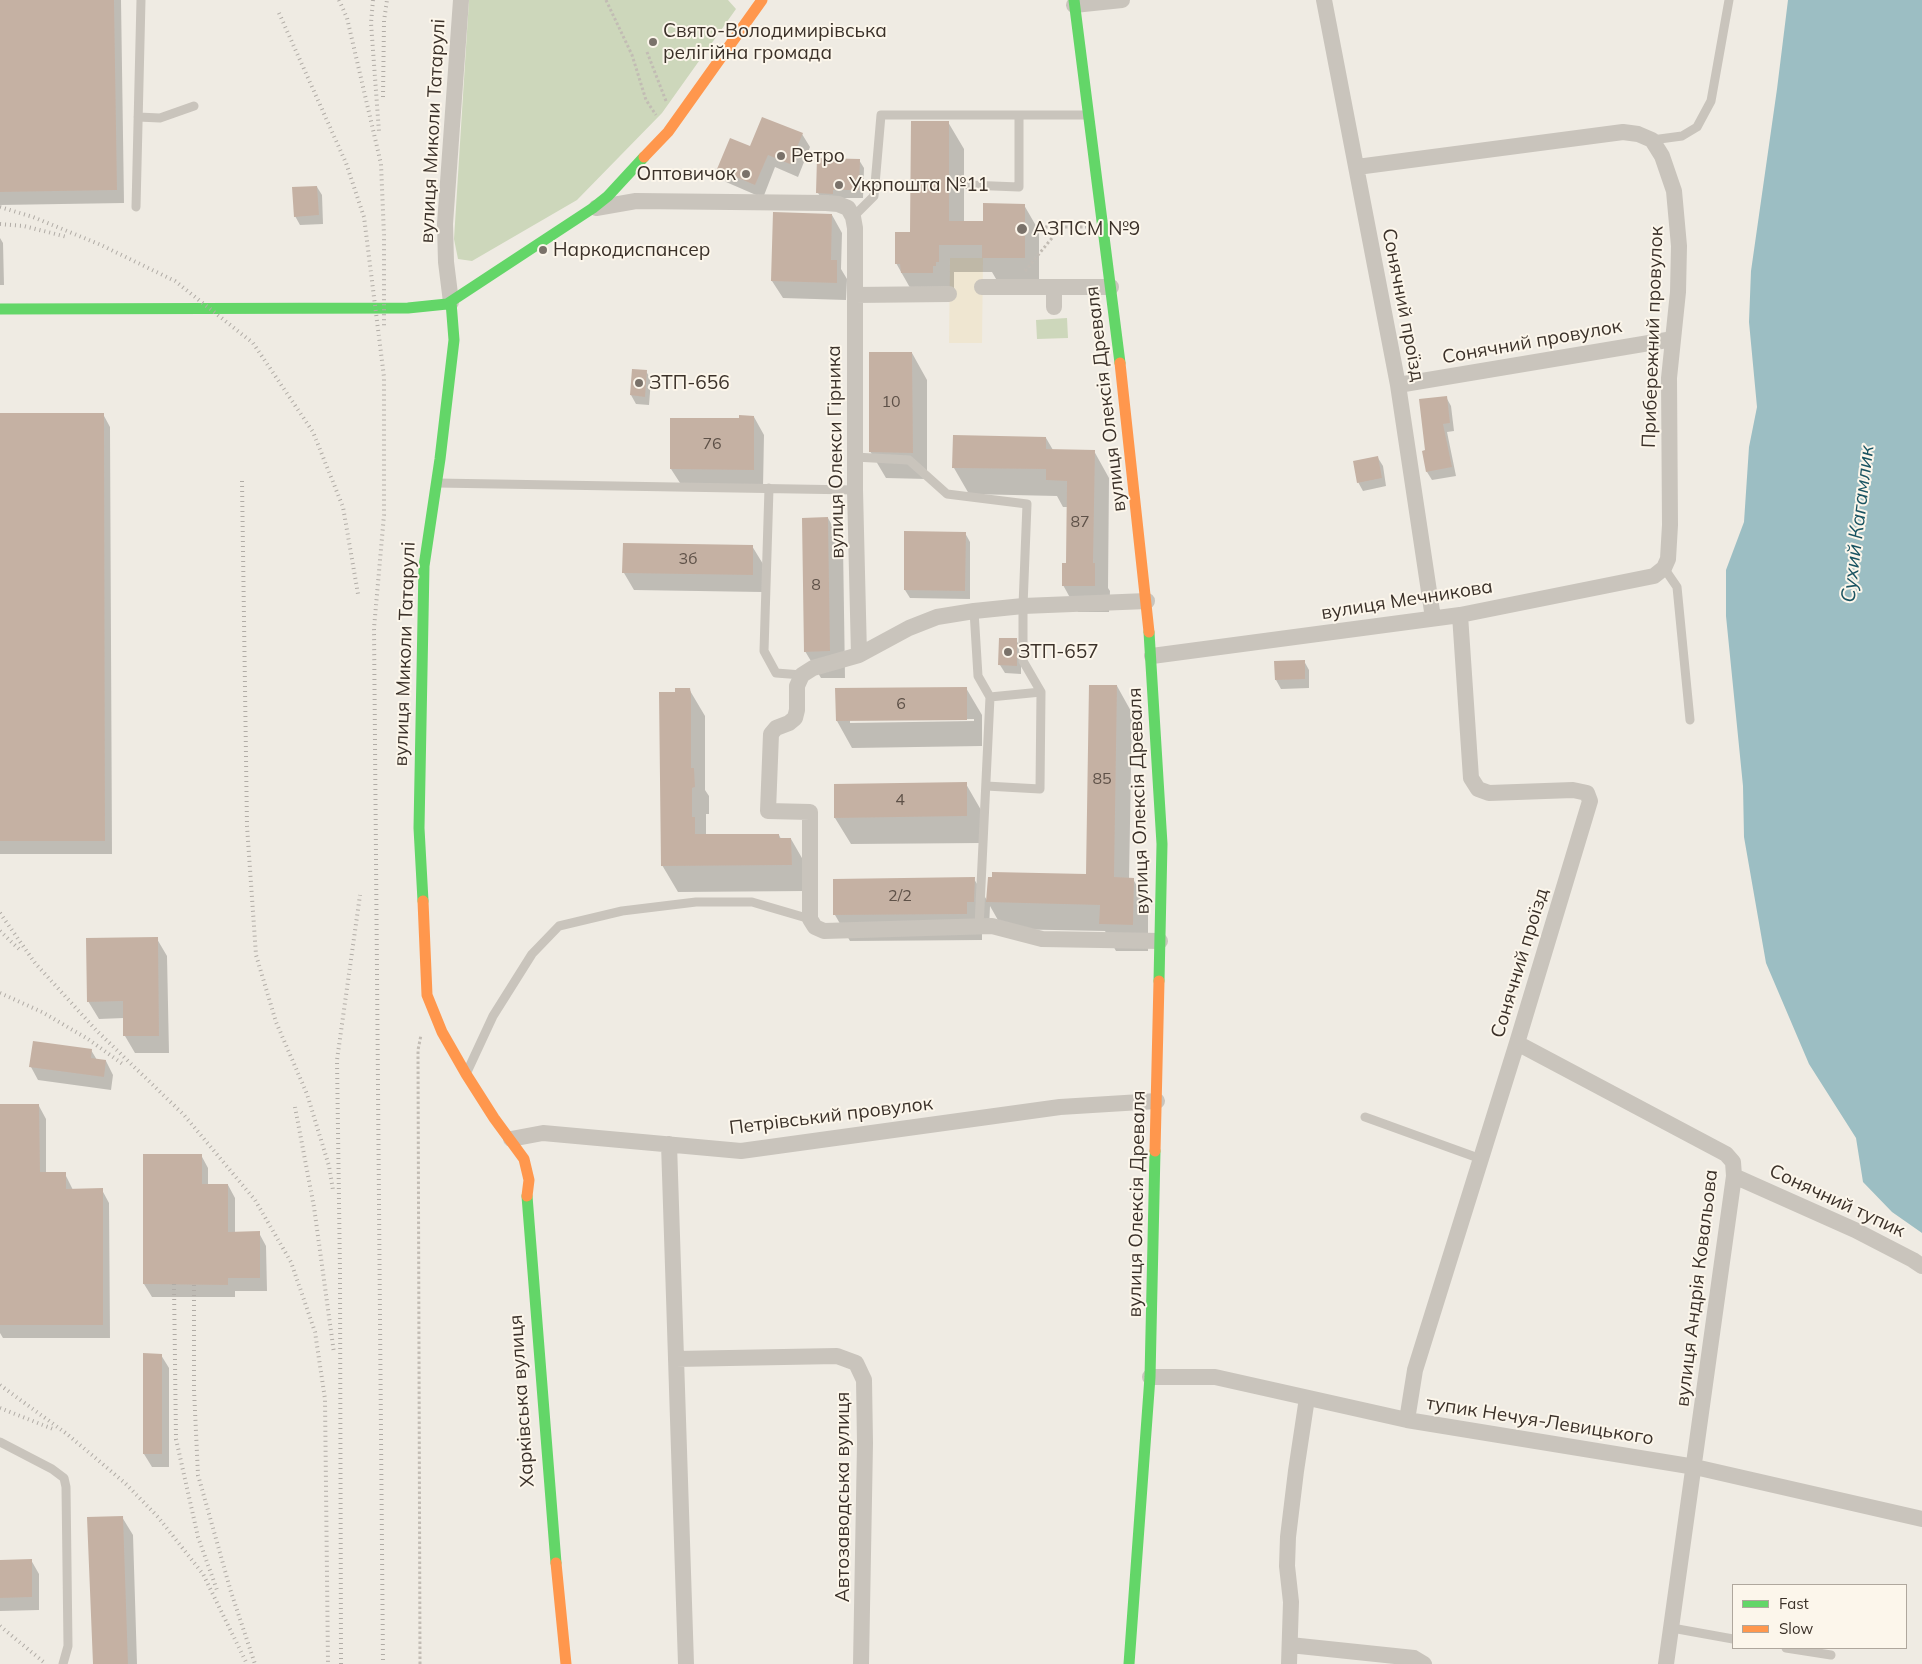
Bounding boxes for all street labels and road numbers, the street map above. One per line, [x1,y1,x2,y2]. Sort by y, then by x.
street label: вулиця Миколи Татарулі [416,18,450,244]
street label: Прибережний провулок [1638,226,1668,448]
street label: Сонячний проїзд [1377,227,1429,383]
street label: вулиця Олексія Древаля [1081,285,1131,513]
street label: Сонячний провулок [1440,315,1624,369]
street label: вулиця Олекси Гірника [823,345,849,559]
street label: вулиця Миколи Татарулі [390,541,420,767]
street label: вулиця Мечникова [1320,575,1494,625]
street label: вулиця Олексія Древаля [1124,687,1154,915]
street label: Сонячний проїзд [1486,885,1554,1041]
street label: вулиця Олексія Древаля [1124,1090,1150,1318]
street label: Петрівський провулок [728,1092,934,1140]
street label: Сонячний тупик [1766,1160,1908,1242]
street label: вулиця Андрія Ковальова [1671,1168,1723,1408]
street label: Харківська вулиця [505,1314,539,1488]
street label: Автозаводська вулиця [832,1392,854,1602]
street label: тупик Нечуя-Левицького [1425,1392,1655,1450]

